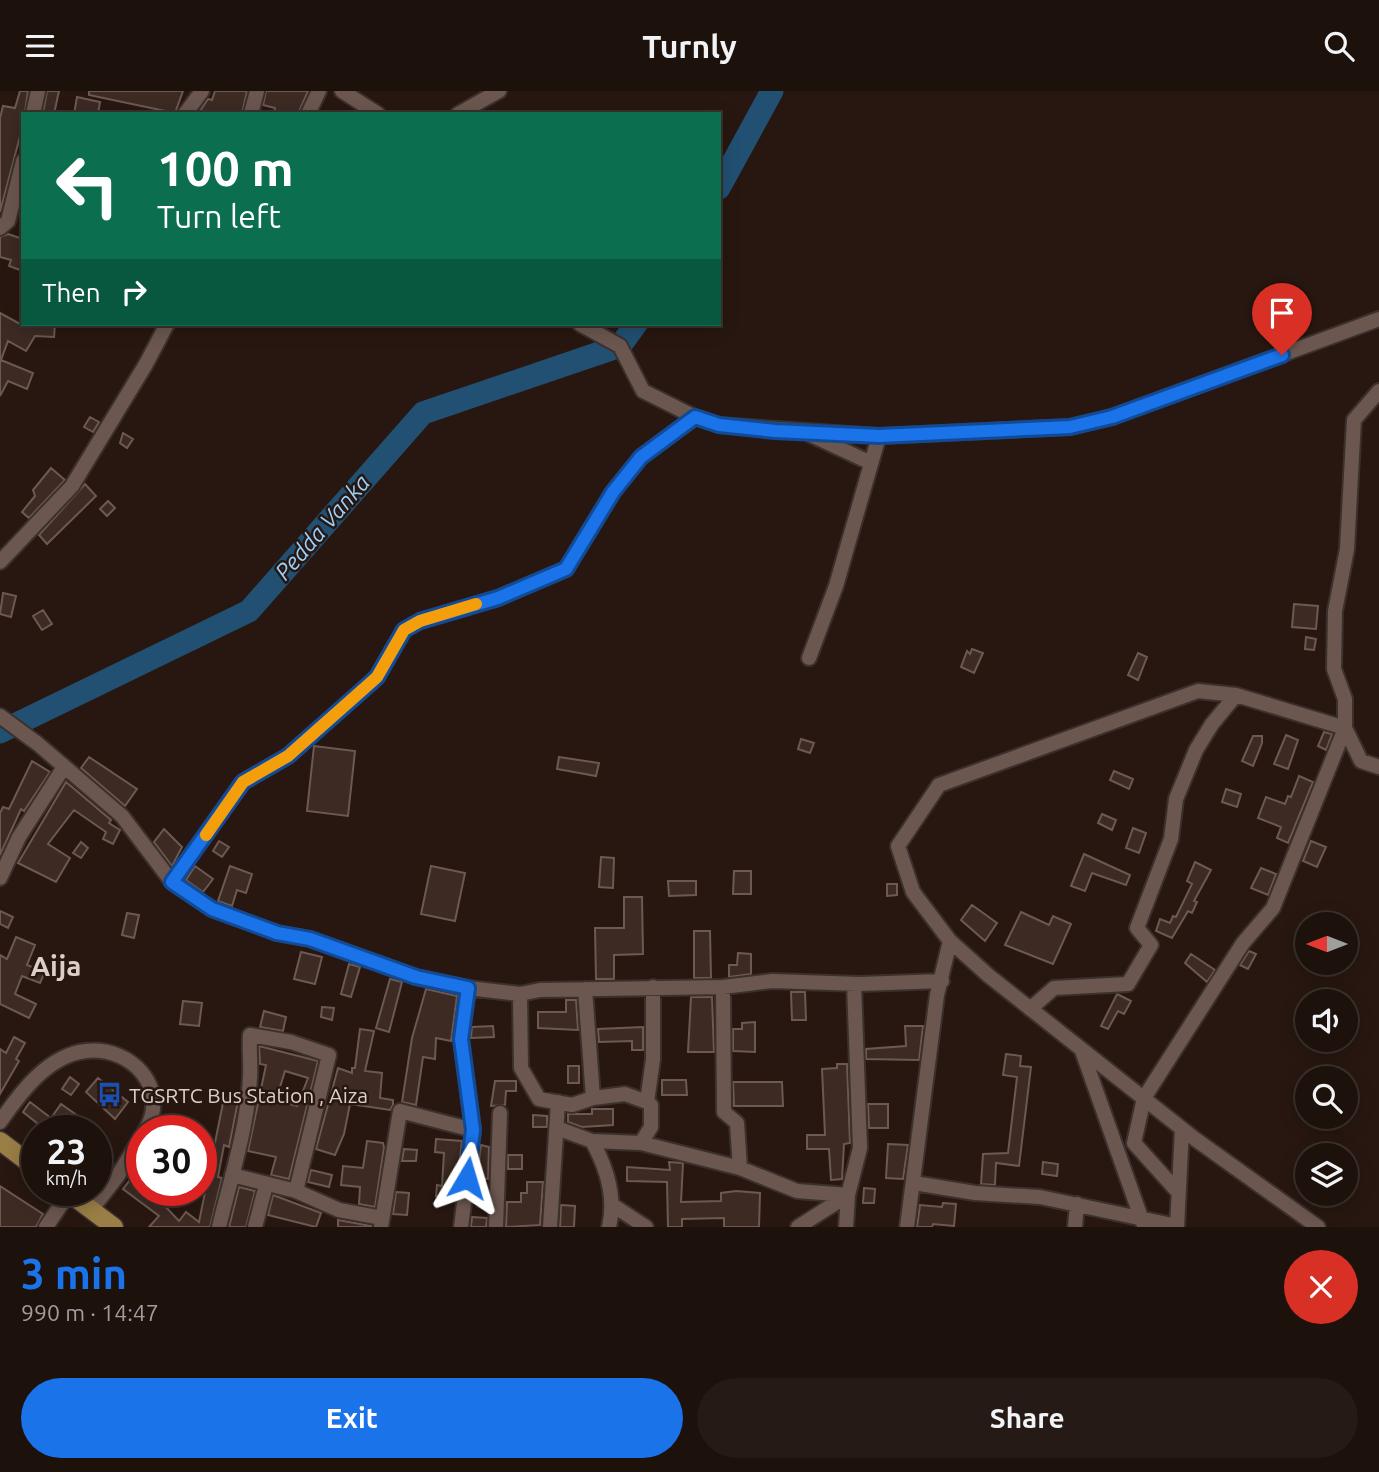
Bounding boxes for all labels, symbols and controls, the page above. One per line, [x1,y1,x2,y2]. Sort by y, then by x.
icon: menu [21,27,59,65]
icon: search [1320,27,1358,65]
text: Turnly [642,28,737,64]
icon: left [42,140,133,231]
text: 100 m [157,140,294,195]
text: Turn left [157,198,281,234]
icon: right [115,273,153,311]
text: Then [42,278,101,307]
pin [1252,283,1312,355]
icon: arrive [1263,294,1301,332]
water label: Pedda Vanka [270,470,374,584]
north arrow [1295,912,1358,975]
map controls [1295,912,1358,1206]
district label: Aija [30,950,82,981]
button: sound [1295,989,1358,1052]
button: search [1295,1066,1358,1129]
bus stop icon: TGSRTC Bus Station , Aiza [95,1081,123,1109]
place label: TGSRTC Bus Station , Aiza [129,1083,368,1107]
speed limit sign: 30 [126,1115,217,1206]
text: 23 [47,1131,86,1171]
position arrow [430,1141,504,1215]
button: layers [1295,1143,1358,1206]
text: km/h [46,1168,87,1188]
text: 3 min [21,1250,127,1297]
button: close [1284,1250,1358,1324]
text: 990 m · 14:47 [21,1300,159,1325]
button: Exit [21,1378,683,1458]
button: Share [697,1378,1358,1458]

